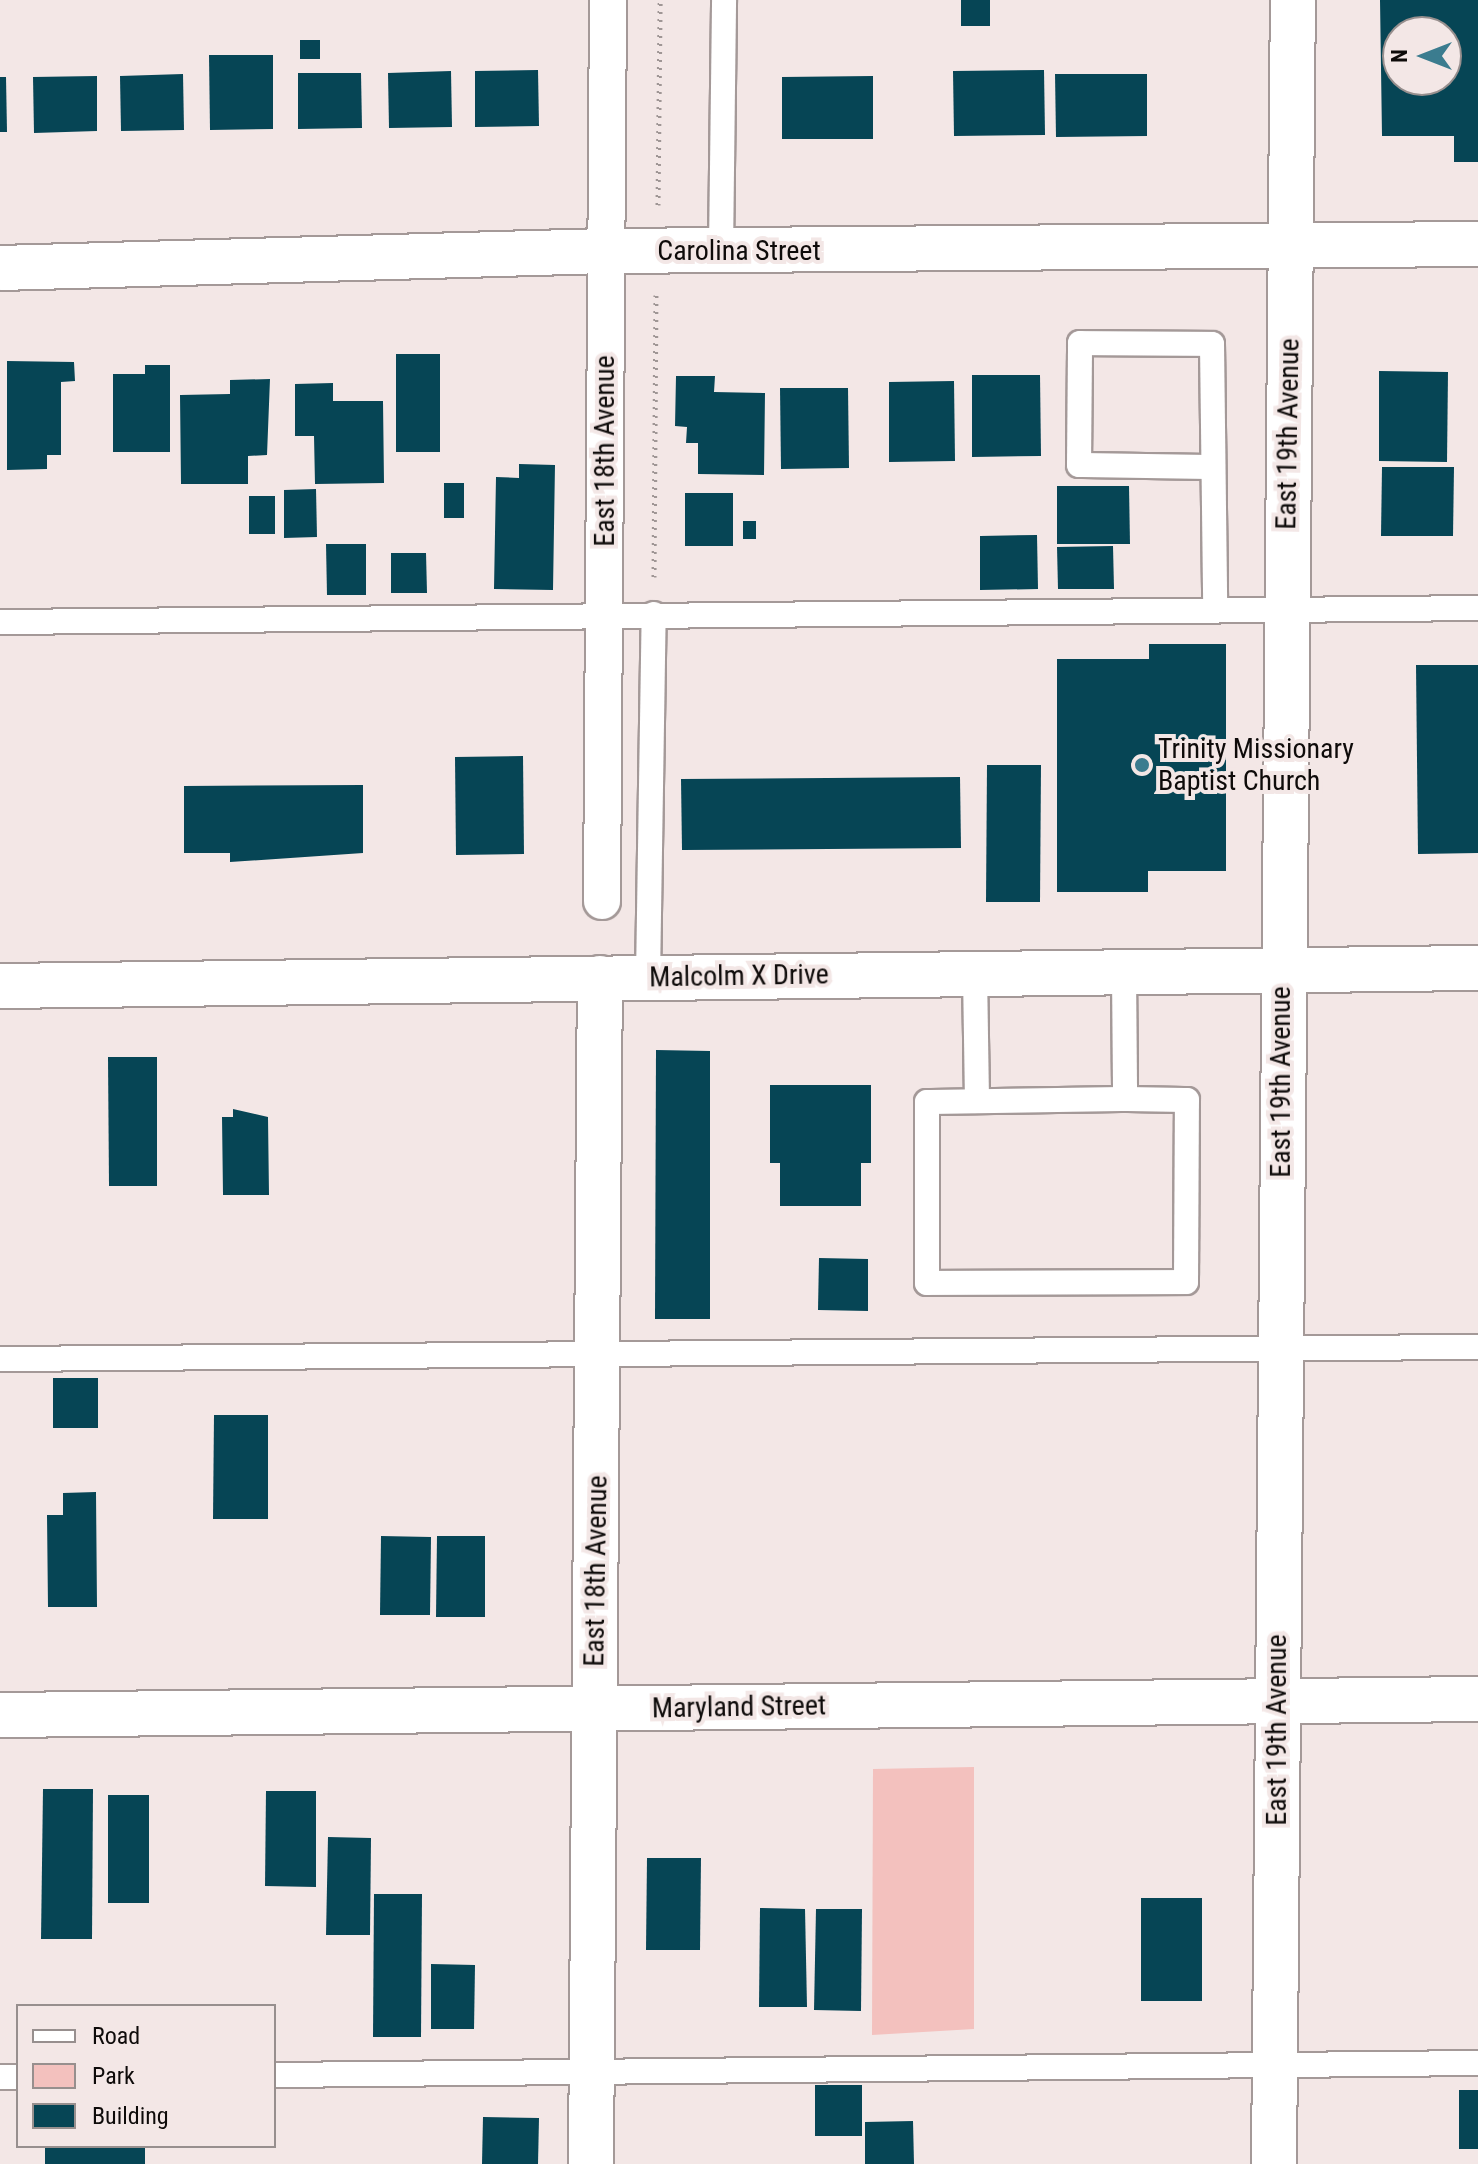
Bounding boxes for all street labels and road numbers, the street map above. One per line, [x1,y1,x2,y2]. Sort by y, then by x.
street label: Carolina Street [657,234,821,268]
street label: East 19th Avenue [1270,338,1306,530]
street label: East 18th Avenue [588,355,622,547]
street label: Malcolm X Drive [649,958,829,994]
street label: East 19th Avenue [1264,986,1298,1178]
street label: East 18th Avenue [578,1475,614,1667]
street label: East 19th Avenue [1260,1634,1294,1826]
street label: Maryland Street [652,1689,826,1725]

